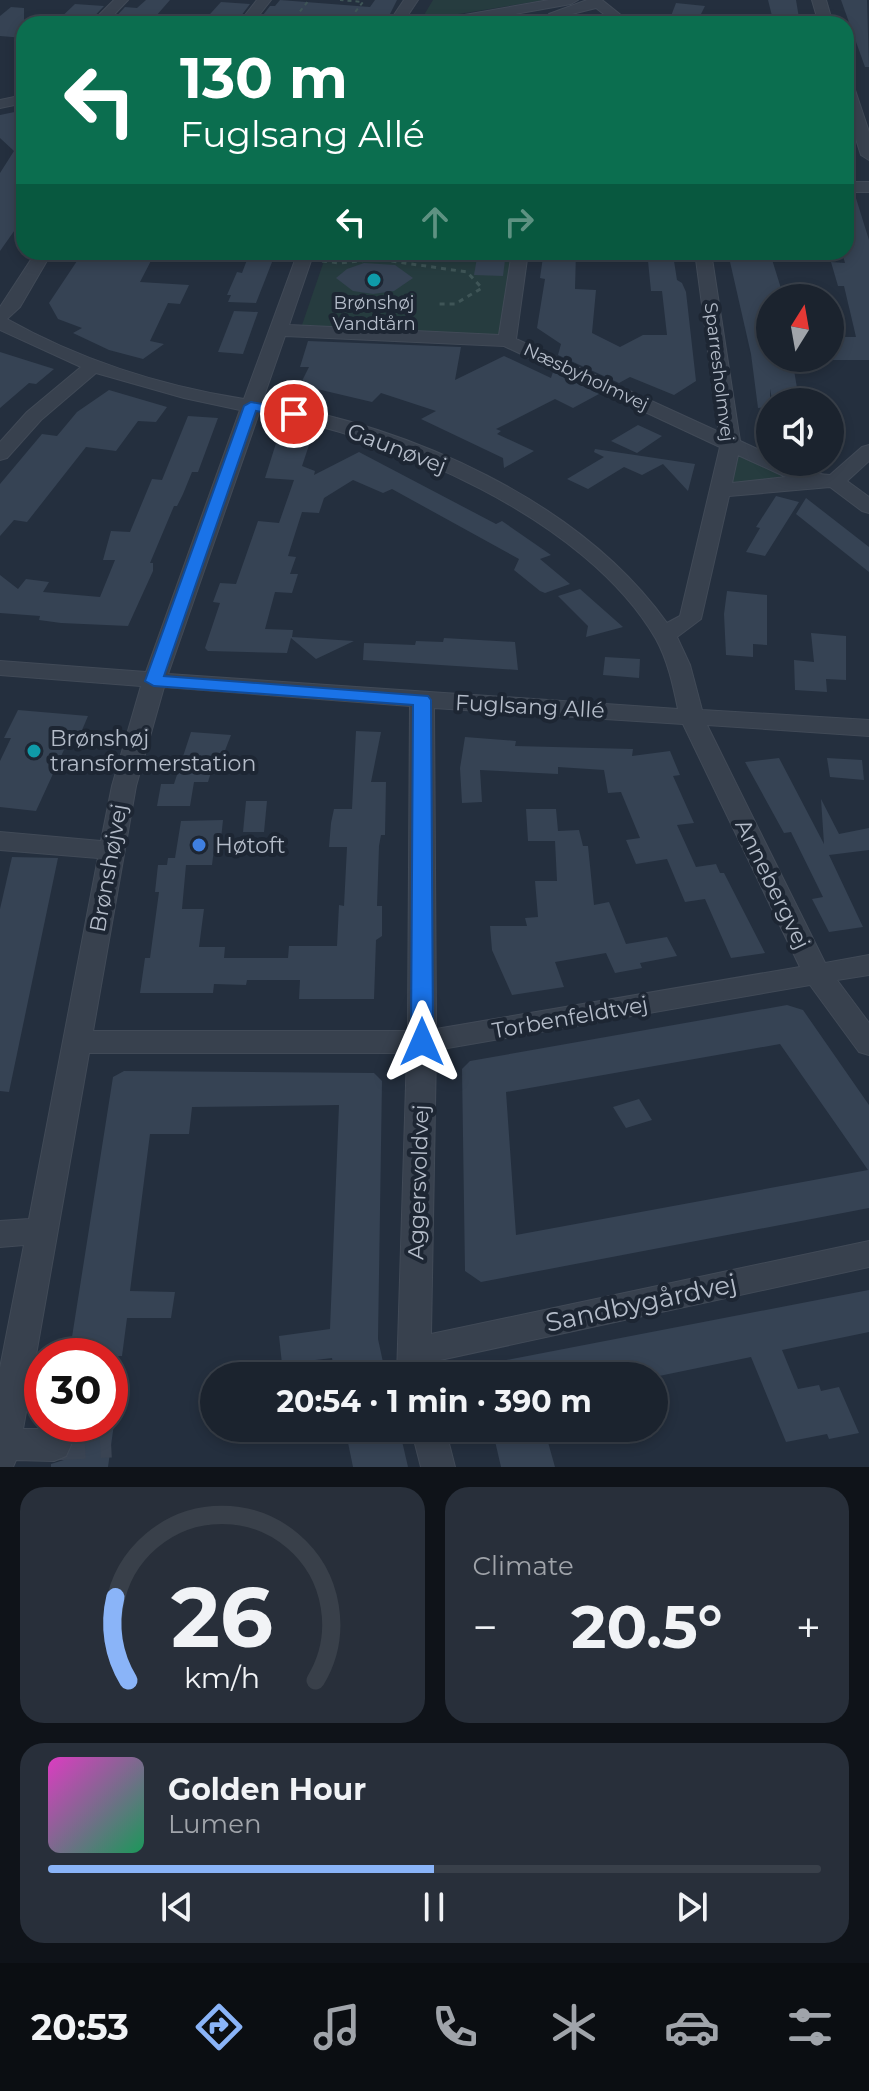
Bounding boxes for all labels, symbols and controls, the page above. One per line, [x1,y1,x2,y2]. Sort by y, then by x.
text: 130 m [180,44,348,112]
icon: left [48,48,152,152]
text: Fuglsang Allé [180,112,425,156]
icon: left [329,200,373,244]
icon: ahead [413,200,457,244]
icon: right [497,200,541,244]
marker: Brønshøj Vandtårn [365,271,383,289]
north arrow [756,284,844,372]
map controls [756,284,844,476]
place label: Brønshøj Vandtårn [332,292,416,335]
street label: Sparresholmvej [700,301,738,443]
street label: Næsbyholmvej [520,338,652,416]
pin [260,380,328,448]
button: sound [756,388,844,476]
icon: arrive [272,392,316,436]
street label: Gaunøvej [344,417,450,480]
street label: Fuglsang Allé [455,689,605,724]
place label: Brønshøj transformerstation [50,725,256,777]
marker: Brønshøj transformerstation [25,742,43,760]
street label: Brønshøjvej [84,802,133,934]
street label: Annebergvej [729,815,816,954]
place label: Høtoft [215,832,285,859]
marker: Høtoft [190,836,208,854]
street label: Torbenfeldtvej [490,991,650,1044]
position arrow [380,1000,464,1084]
street label: Aggersvoldvej [402,1104,435,1260]
street label: Sandbygårdvej [542,1267,740,1339]
speed limit sign: 30 [24,1338,128,1442]
text: 20:54 · 1 min · 390 m [276,1383,592,1420]
text: Climate [473,1550,574,1582]
text: 26 [171,1566,273,1668]
text: 20.5° [571,1590,722,1663]
text: − [473,1600,498,1654]
text: + [796,1600,821,1654]
text: km/h [184,1660,260,1695]
text: Golden Hour [168,1771,366,1808]
text: Lumen [168,1808,261,1840]
icon: previous [155,1885,199,1929]
icon: pause [412,1885,456,1929]
icon: next [670,1885,714,1929]
icon: directions [191,1999,247,2055]
icon: music [309,1999,365,2055]
icon: phone [427,1999,483,2055]
icon: climate [546,1999,602,2055]
icon: car [664,1999,720,2055]
icon: filters [782,1999,838,2055]
text: 20:53 [31,2005,129,2049]

